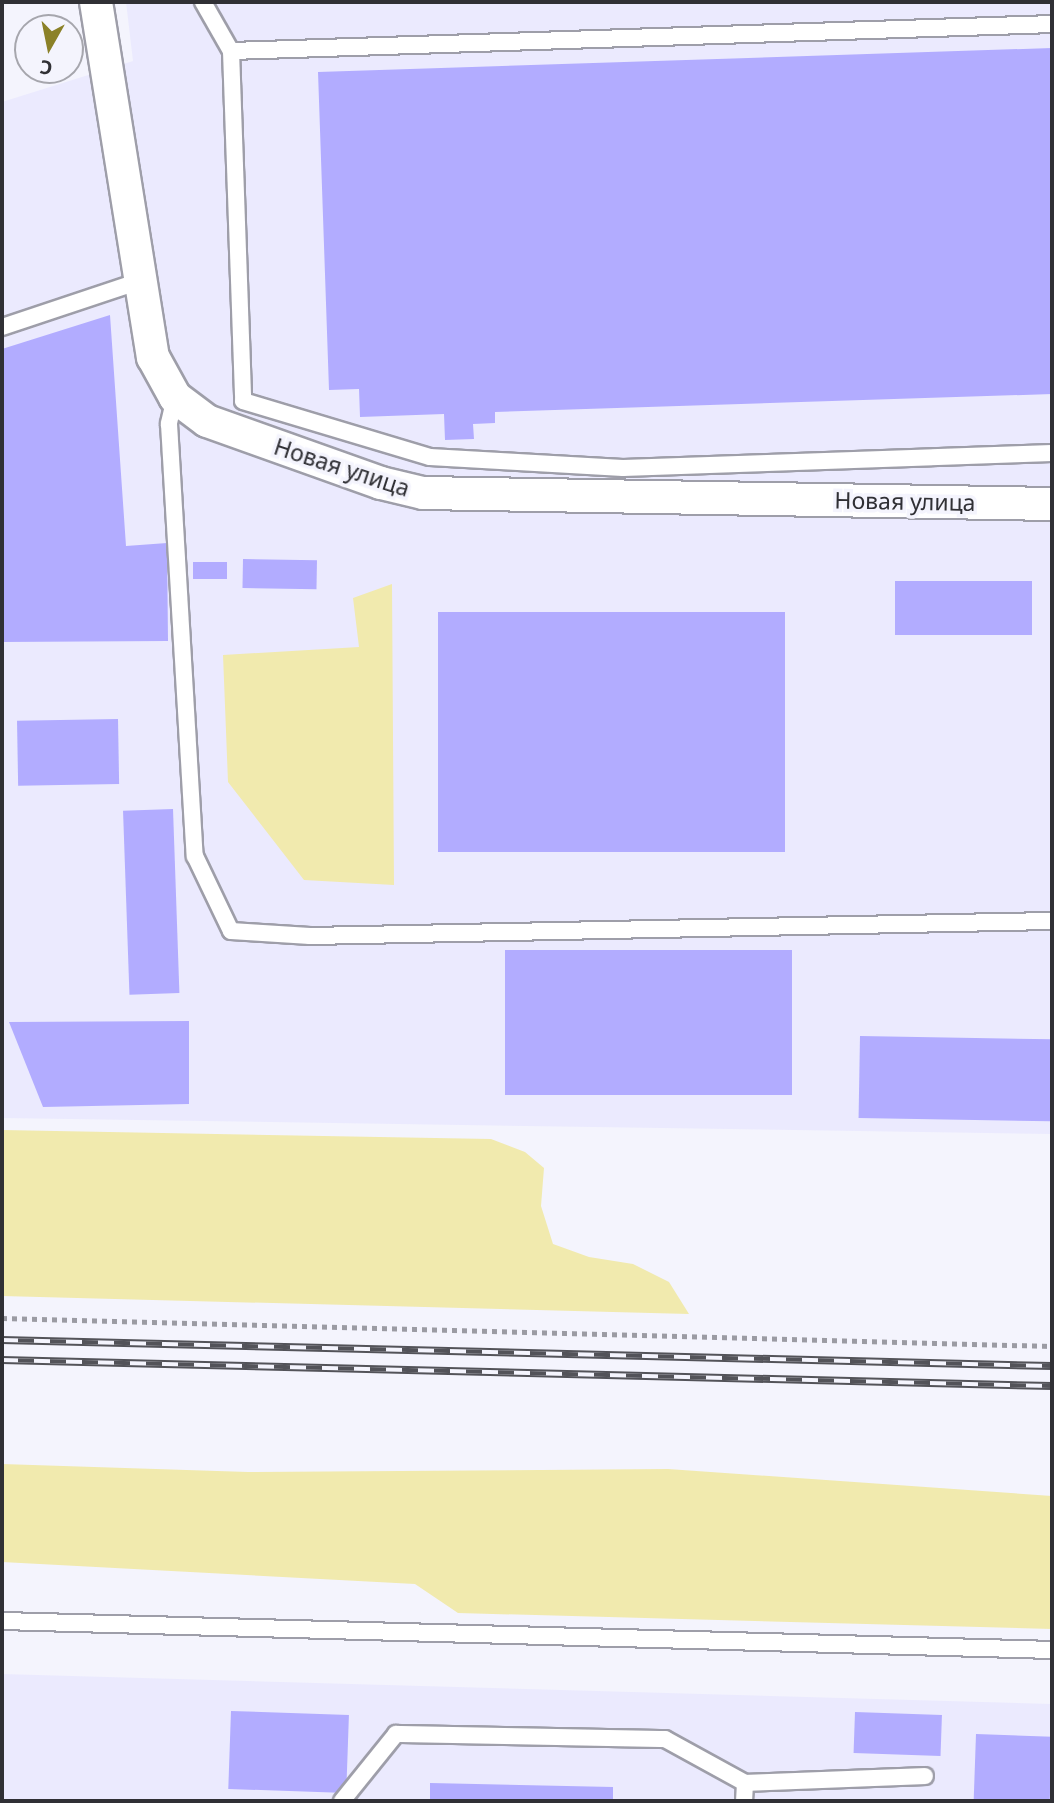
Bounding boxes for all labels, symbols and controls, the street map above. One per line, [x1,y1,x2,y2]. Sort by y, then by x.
north arrow [14,14,84,84]
text: С [38,54,54,82]
street label: Новая улица [271,432,413,502]
street label: Новая улица [834,486,976,516]

